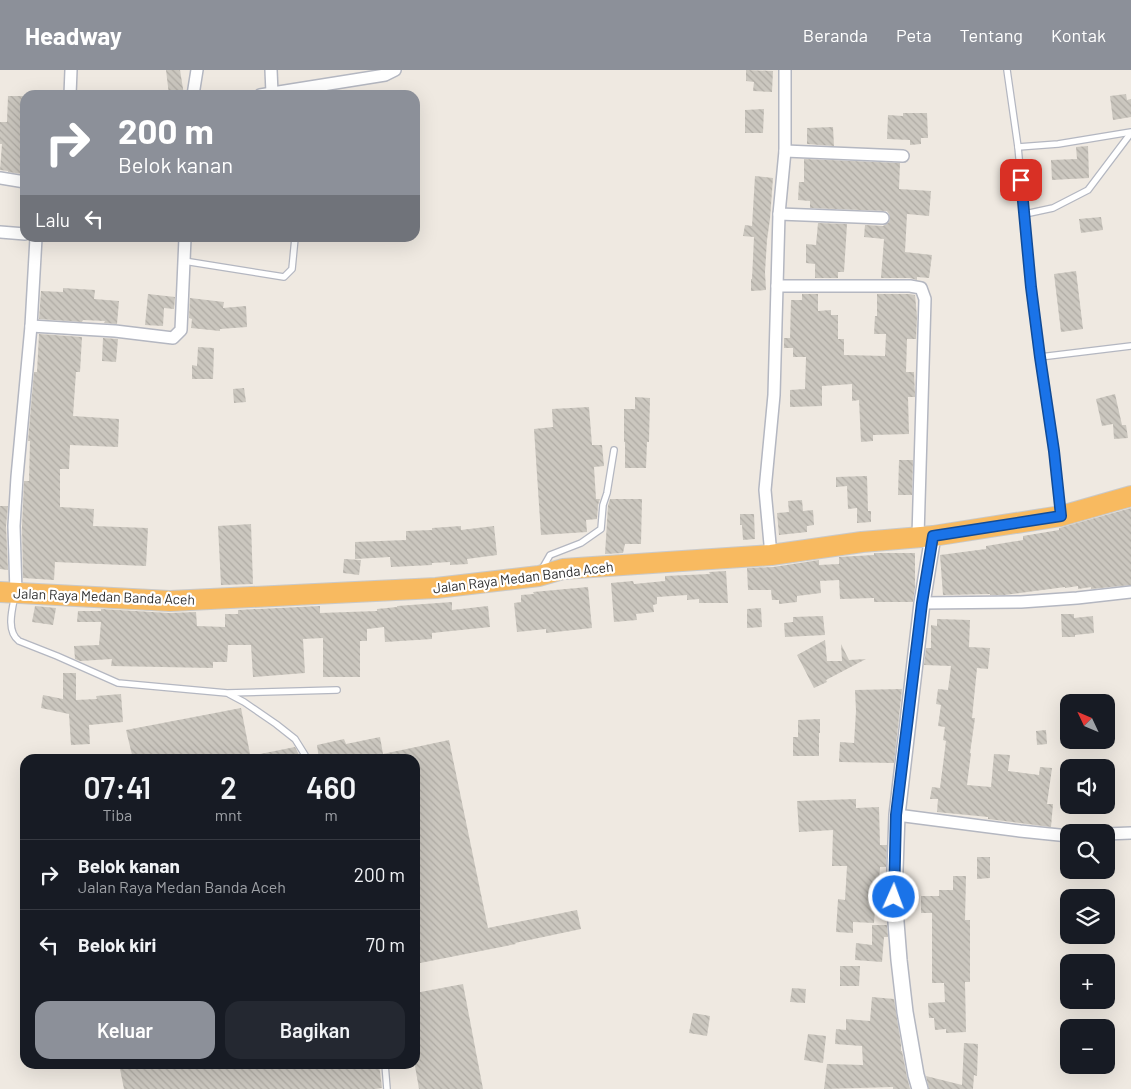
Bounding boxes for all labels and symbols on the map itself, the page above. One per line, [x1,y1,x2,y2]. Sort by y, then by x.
pin [1000,159,1042,201]
street label: Jalan Raya Medan Banda Aceh [432,557,614,597]
street label: Jalan Raya Medan Banda Aceh [13,584,195,608]
north arrow [1060,694,1115,749]
position arrow [867,870,919,922]

